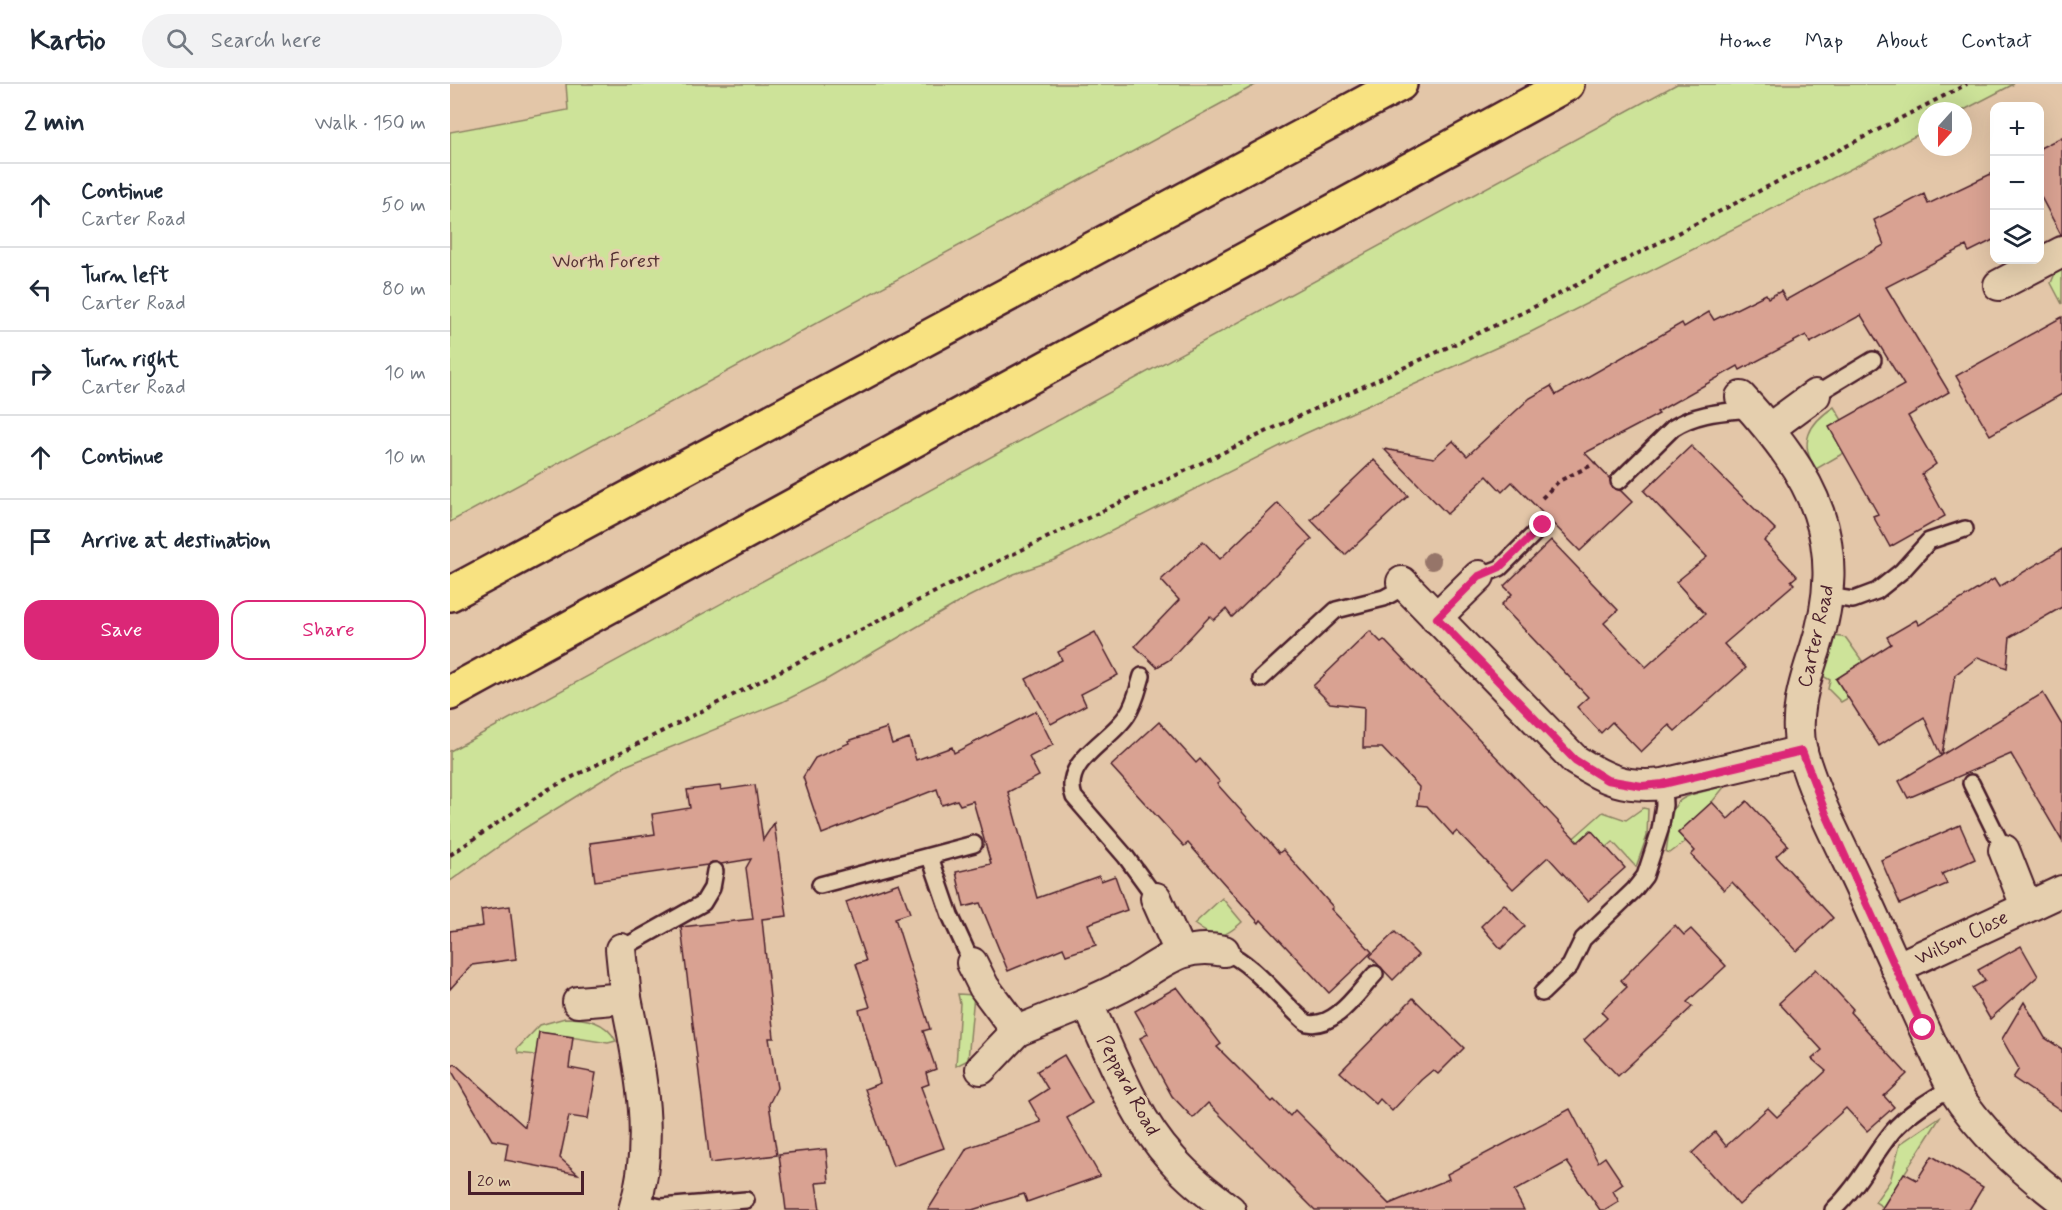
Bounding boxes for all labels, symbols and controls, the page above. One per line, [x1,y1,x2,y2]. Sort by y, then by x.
search box [142,14,562,68]
text: Kartio [30,23,106,60]
icon: search [163,25,196,58]
text: Search here [211,27,322,55]
text: Home [1720,27,1772,55]
text: Map [1805,27,1843,55]
text: About [1876,27,1928,55]
text: Contact [1961,27,2032,55]
north arrow [1918,102,1972,156]
map controls [1990,102,2044,264]
button: + [1990,102,2044,156]
text: 2 min [24,106,85,140]
text: Walk · 150 m [314,110,426,137]
button: − [1990,156,2044,210]
text: Continue [81,178,163,206]
icon: ahead [24,189,57,222]
text: 50 m [381,192,426,219]
text: Carter Road [81,206,186,233]
button: layers [1990,210,2044,264]
park label: Worth Forest [552,248,660,275]
text: Turn left [81,262,169,290]
icon: left [24,273,57,306]
text: 80 m [382,276,426,303]
text: Carter Road [81,290,186,317]
text: Turn right [81,346,179,374]
icon: right [24,357,57,390]
text: 10 m [384,360,426,387]
text: Carter Road [81,374,186,401]
icon: ahead [24,441,57,474]
text: Continue [81,443,163,471]
text: 10 m [384,444,426,471]
route end [1529,511,1555,537]
icon: arrive [24,525,57,558]
text: Arrive at destination [81,527,271,555]
street label: Carter Road [1792,582,1841,690]
button: Save [24,600,219,660]
button: Share [231,600,426,660]
street label: Wilson Close [1911,904,2013,973]
route start [1909,1014,1935,1040]
street label: Peppard Road [1090,1031,1166,1141]
scale bar [468,1168,584,1196]
text: 20 m [477,1171,511,1192]

